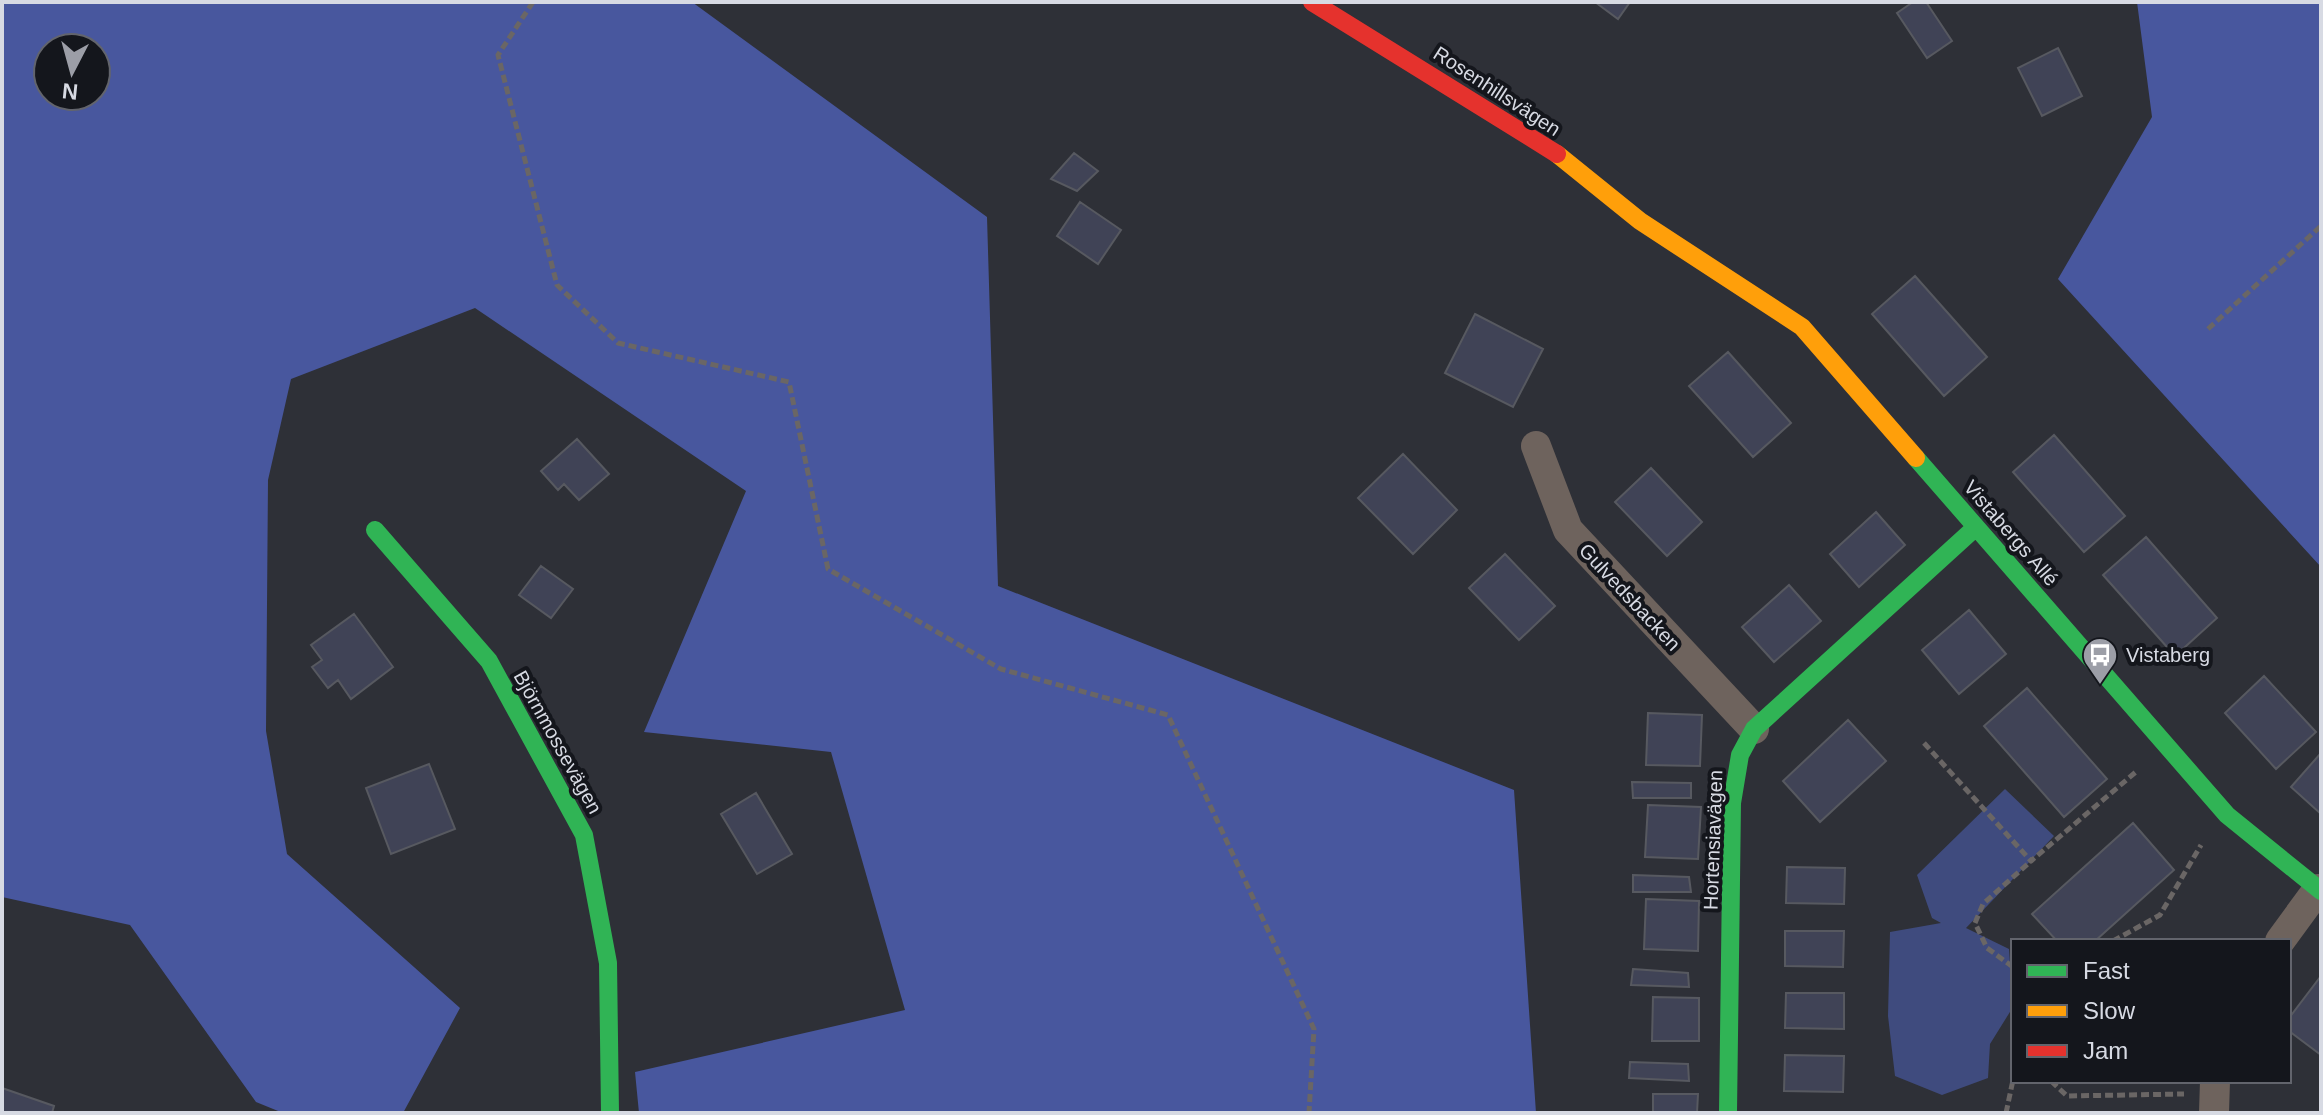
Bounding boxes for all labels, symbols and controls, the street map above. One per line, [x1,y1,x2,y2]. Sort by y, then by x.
north arrow [32,32,112,112]
street label: Rosenhillsvägen [1429,42,1565,140]
text: N [61,78,79,105]
street label: Vistabergs Allé [1959,476,2063,590]
street label: Gulvedsbacken [1575,539,1685,655]
bus stop icon: Vistaberg [2081,636,2119,686]
place label: Vistaberg [2126,644,2210,666]
street label: Björnmossevägen [510,667,606,817]
street label: Hortensiavägen [1700,770,1726,910]
legend [2011,939,2291,1083]
text: Fast [2083,957,2130,984]
text: Slow [2083,997,2136,1024]
text: Jam [2083,1037,2128,1064]

